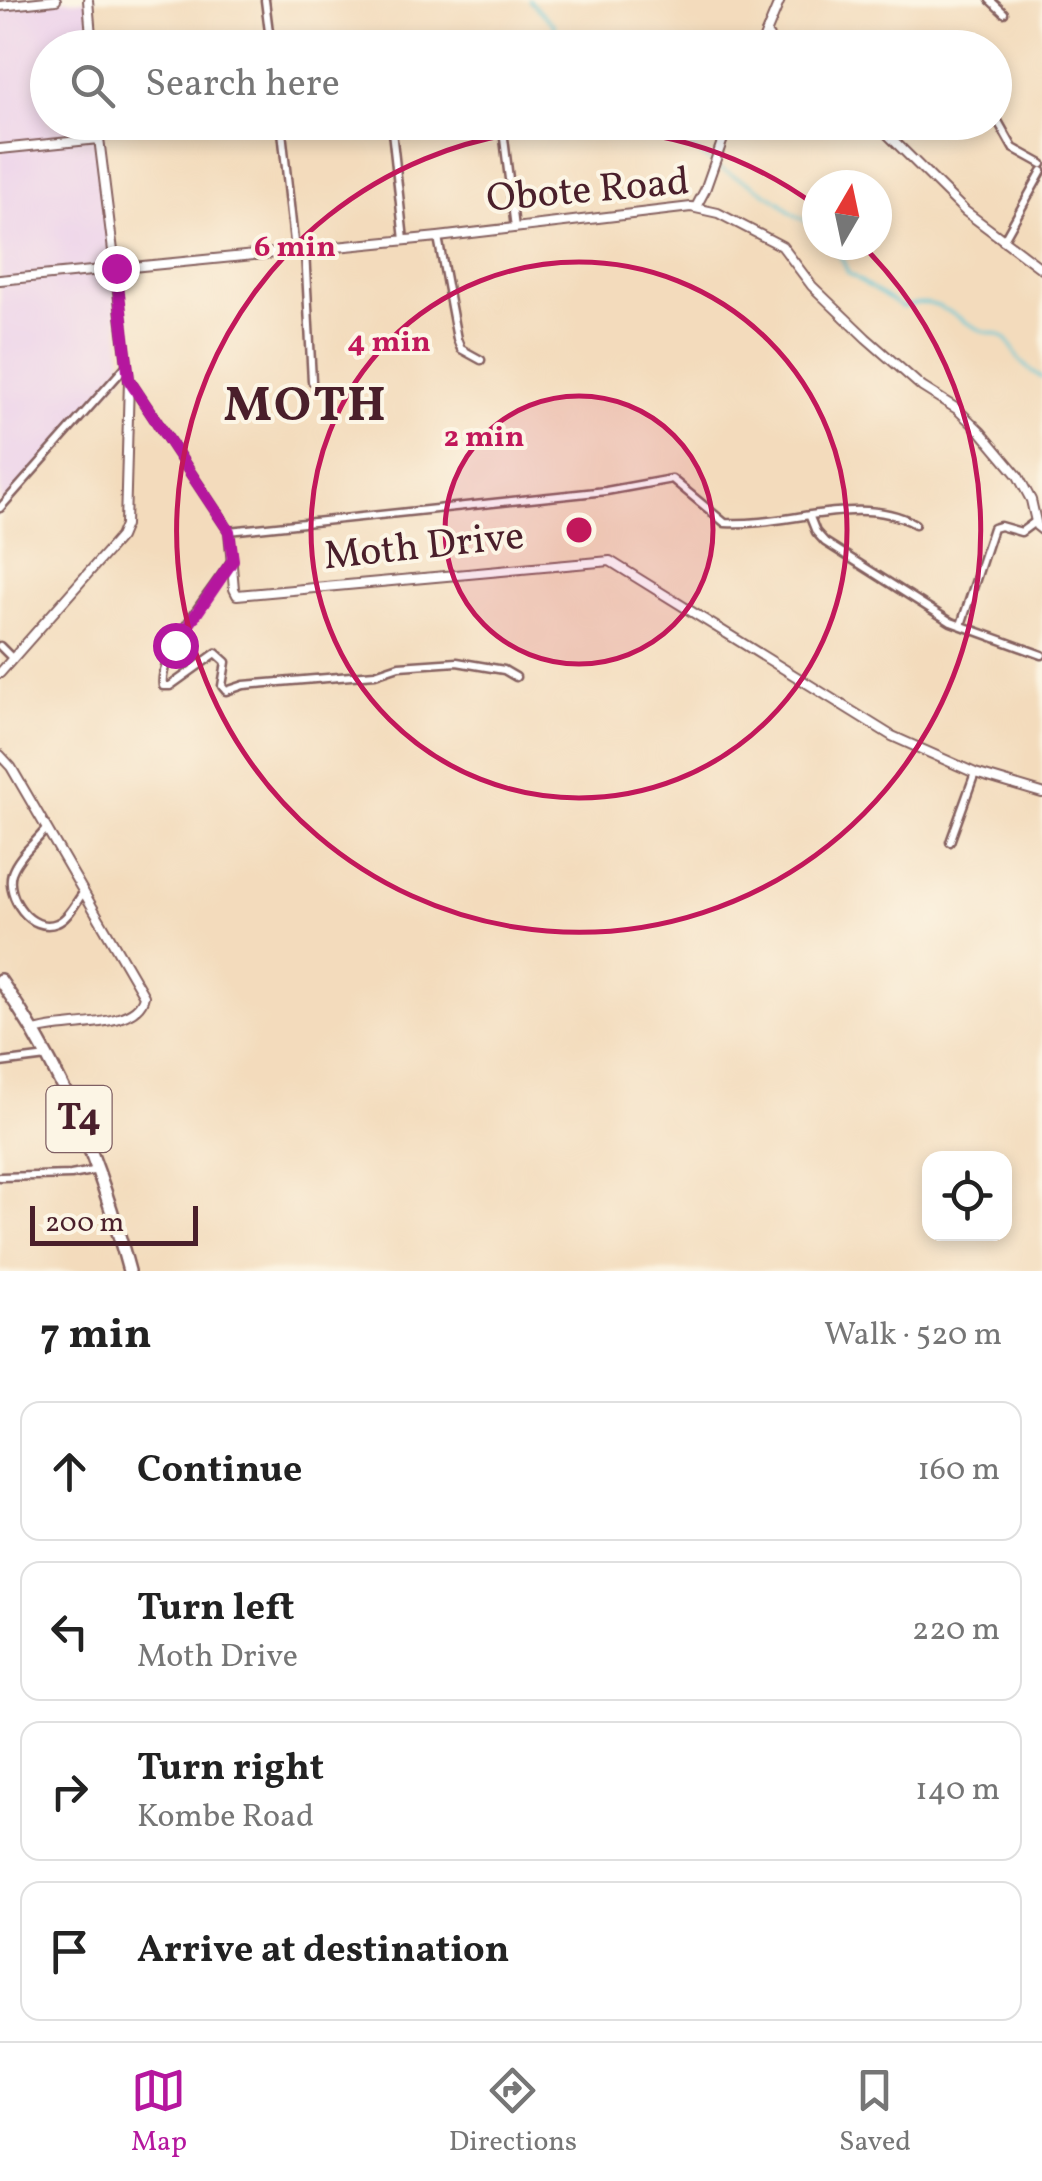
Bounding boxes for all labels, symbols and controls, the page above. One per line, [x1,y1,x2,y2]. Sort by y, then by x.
search box [30,30,1012,140]
icon: search [65,58,120,113]
text: Search here [145,59,340,112]
street label: Obote Road [484,155,692,229]
north arrow [802,170,892,260]
text: 6 min [254,227,336,269]
route end [94,246,140,292]
text: 4 min [347,322,431,364]
district label: MOTH [224,372,388,442]
text: 2 min [444,417,524,459]
street label: Moth Drive [321,510,527,586]
centre of rings [561,512,597,548]
route start [153,623,199,669]
road number: T4 [46,1086,112,1152]
map controls [922,1151,1012,1241]
button: locate [922,1151,1012,1241]
scale bar [30,1201,198,1246]
text: 200 m [45,1204,124,1243]
text: 7 min [40,1307,152,1366]
text: Walk · 520 m [824,1314,1002,1358]
icon: ahead [42,1444,97,1499]
text: Continue [137,1445,302,1498]
text: 160 m [917,1449,1000,1493]
text: Turn left [137,1583,294,1636]
icon: left [42,1604,97,1659]
text: 220 m [912,1609,1000,1653]
text: Moth Drive [137,1636,298,1680]
text: Turn right [137,1743,324,1796]
icon: right [42,1764,97,1819]
text: 140 m [915,1769,1000,1813]
text: Kombe Road [137,1796,314,1840]
icon: arrive [42,1924,97,1979]
text: Arrive at destination [137,1925,510,1978]
tab: Map [131,2063,187,2162]
tab: Directions [449,2063,577,2162]
tab: Saved [839,2063,911,2162]

